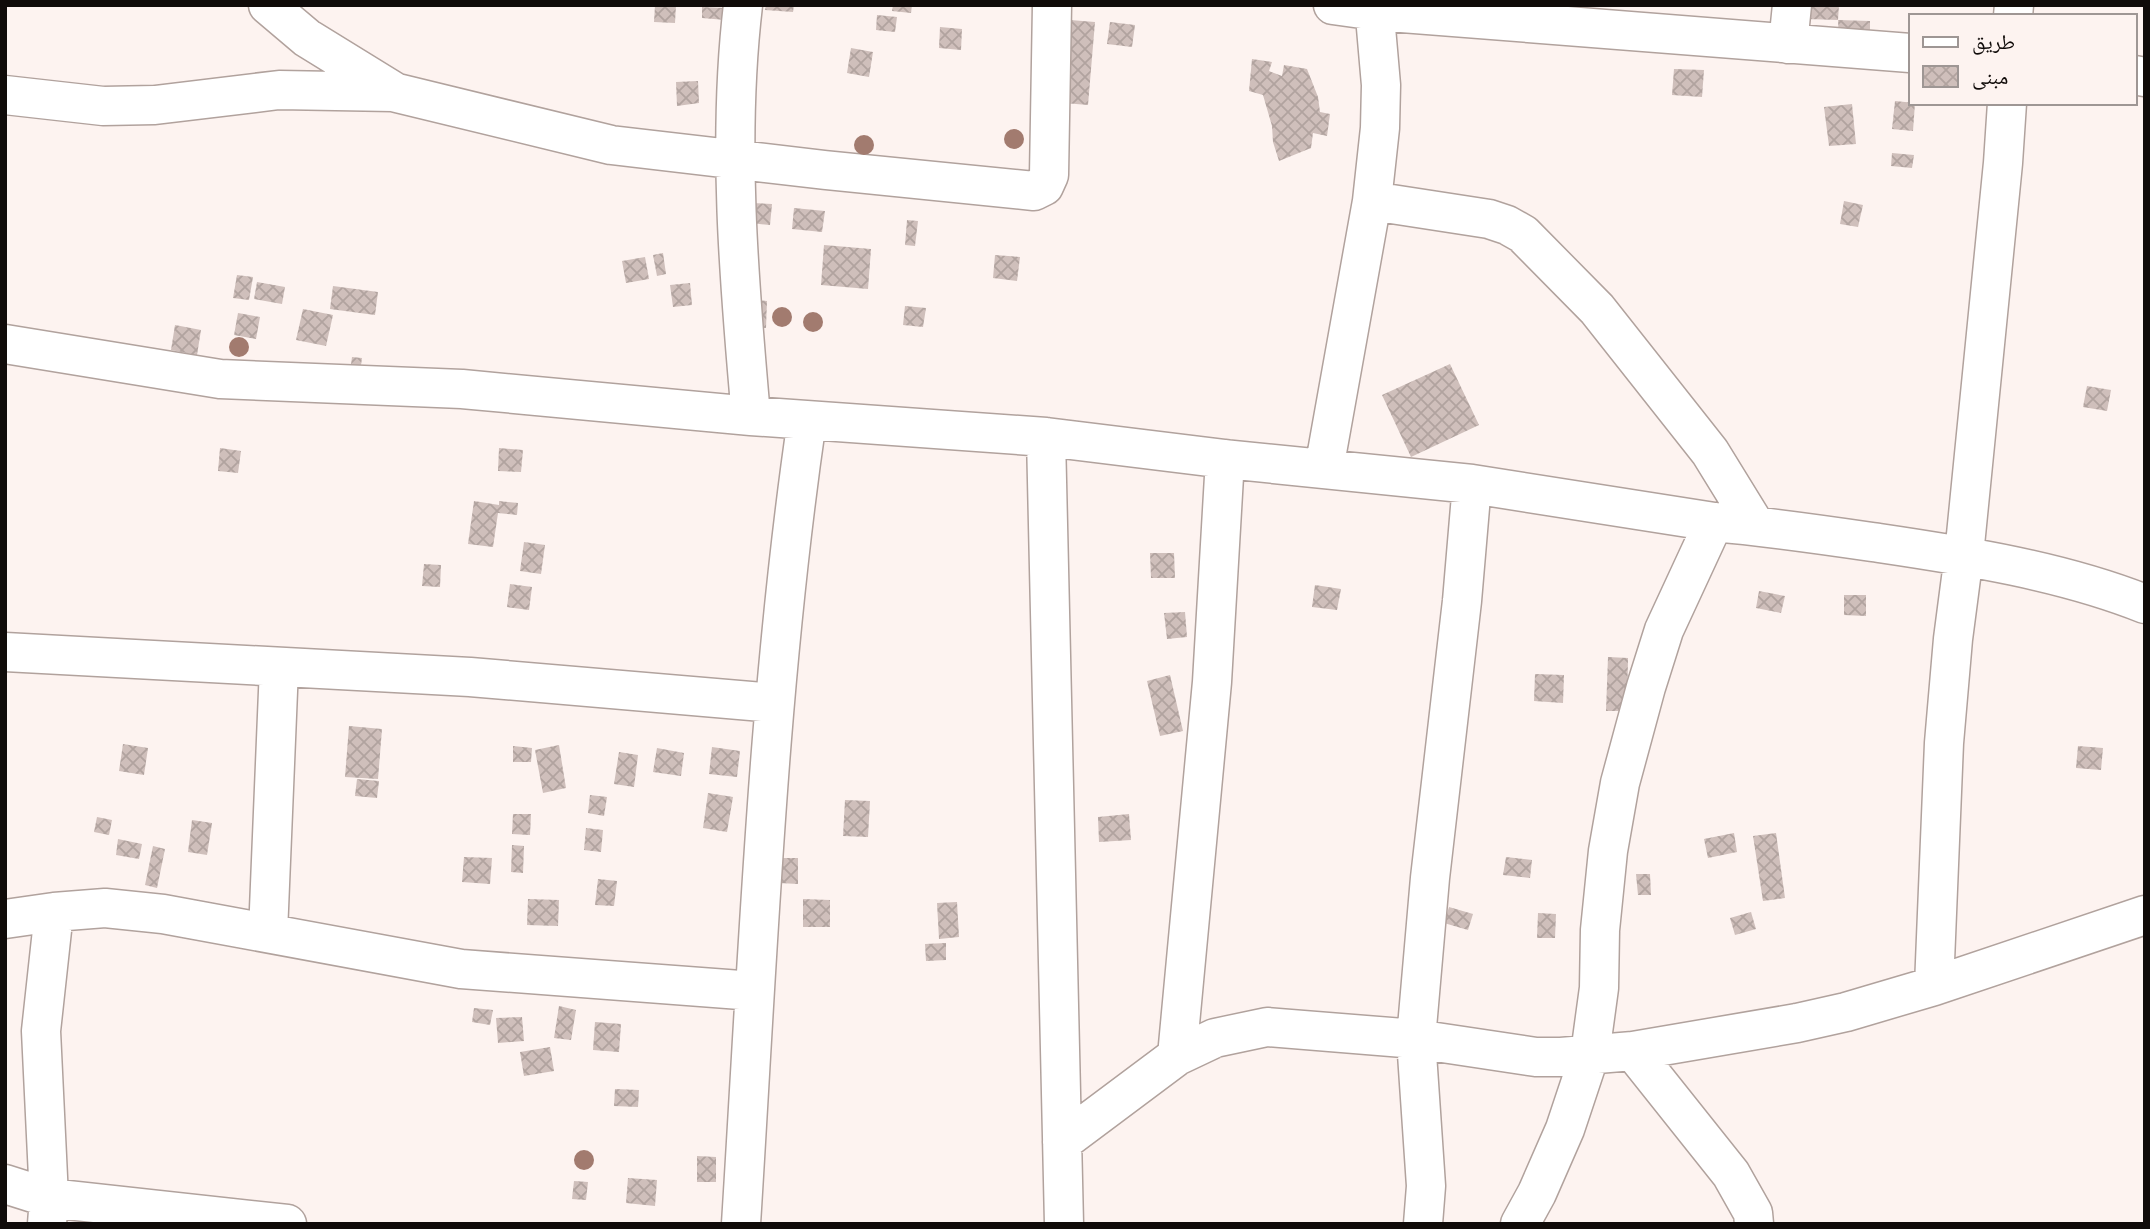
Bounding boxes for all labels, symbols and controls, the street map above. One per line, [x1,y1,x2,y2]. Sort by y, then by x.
legend [1909,14,2136,105]
text: طريق [1972,27,2015,55]
text: مبنى [1972,62,2008,90]

